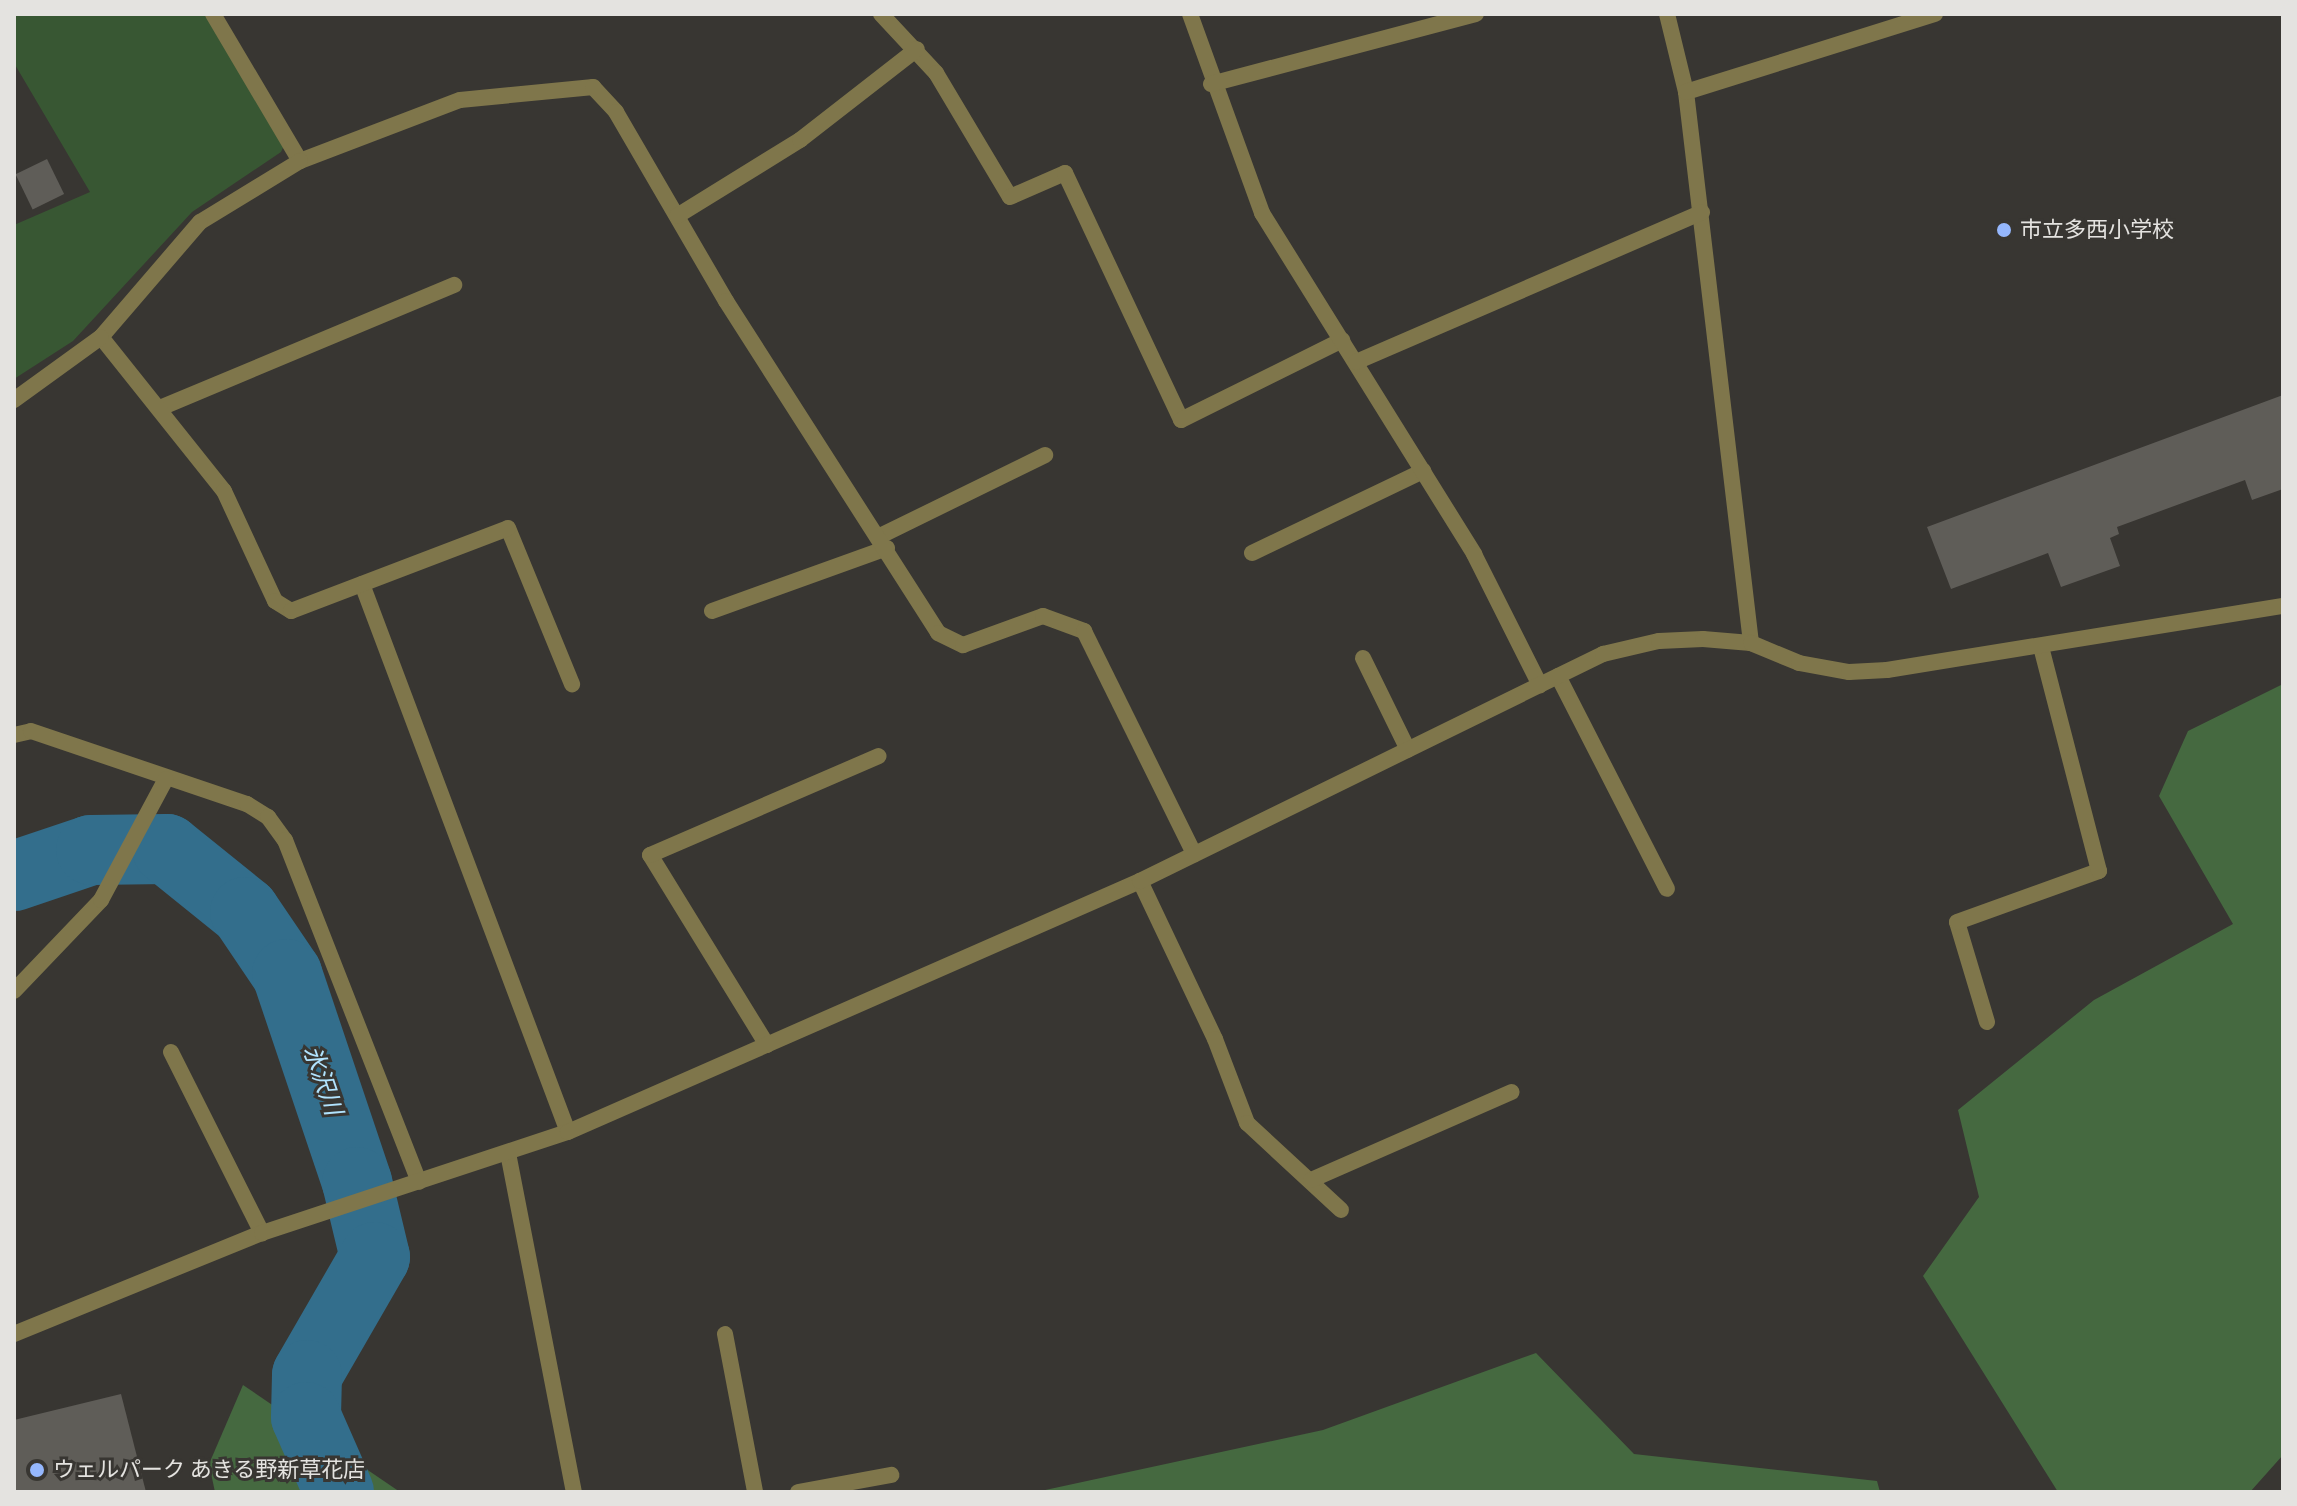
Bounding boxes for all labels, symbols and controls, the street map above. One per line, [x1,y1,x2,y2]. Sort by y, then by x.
place label: 市立多西小学校 [2020,217,2174,243]
marker: 市立多西小学校 [1995,221,2013,239]
water label: 氷沢川 [298,1041,348,1119]
place label: ウェルパーク あきる野新草花店 [53,1457,366,1483]
marker: ウェルパーク あきる野新草花店 [28,1461,46,1479]

